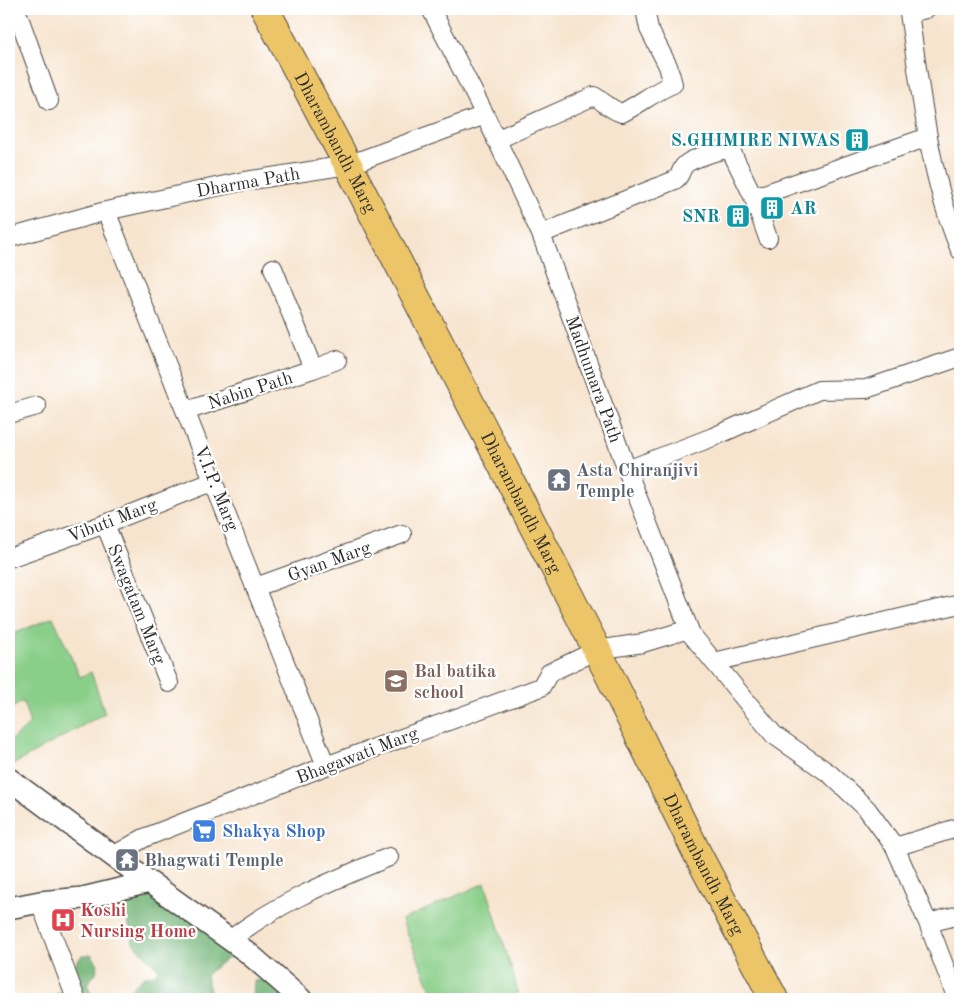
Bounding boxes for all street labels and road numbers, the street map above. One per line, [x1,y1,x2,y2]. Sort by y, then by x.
street label: Dharambandh Marg [290,69,379,217]
street label: Dharma Path [195,165,302,201]
street label: Madhumara Path [562,313,624,445]
street label: Nabin Path [206,369,295,413]
street label: Dharambandh Marg [477,429,564,577]
street label: V.I.P. Marg [191,443,241,534]
street label: Vibuti Marg [65,496,160,546]
street label: Gyan Marg [286,539,373,585]
street label: Swagatam Marg [104,542,168,667]
street label: Bhagawati Marg [294,724,421,787]
street label: Dharambandh Marg [659,791,747,938]

